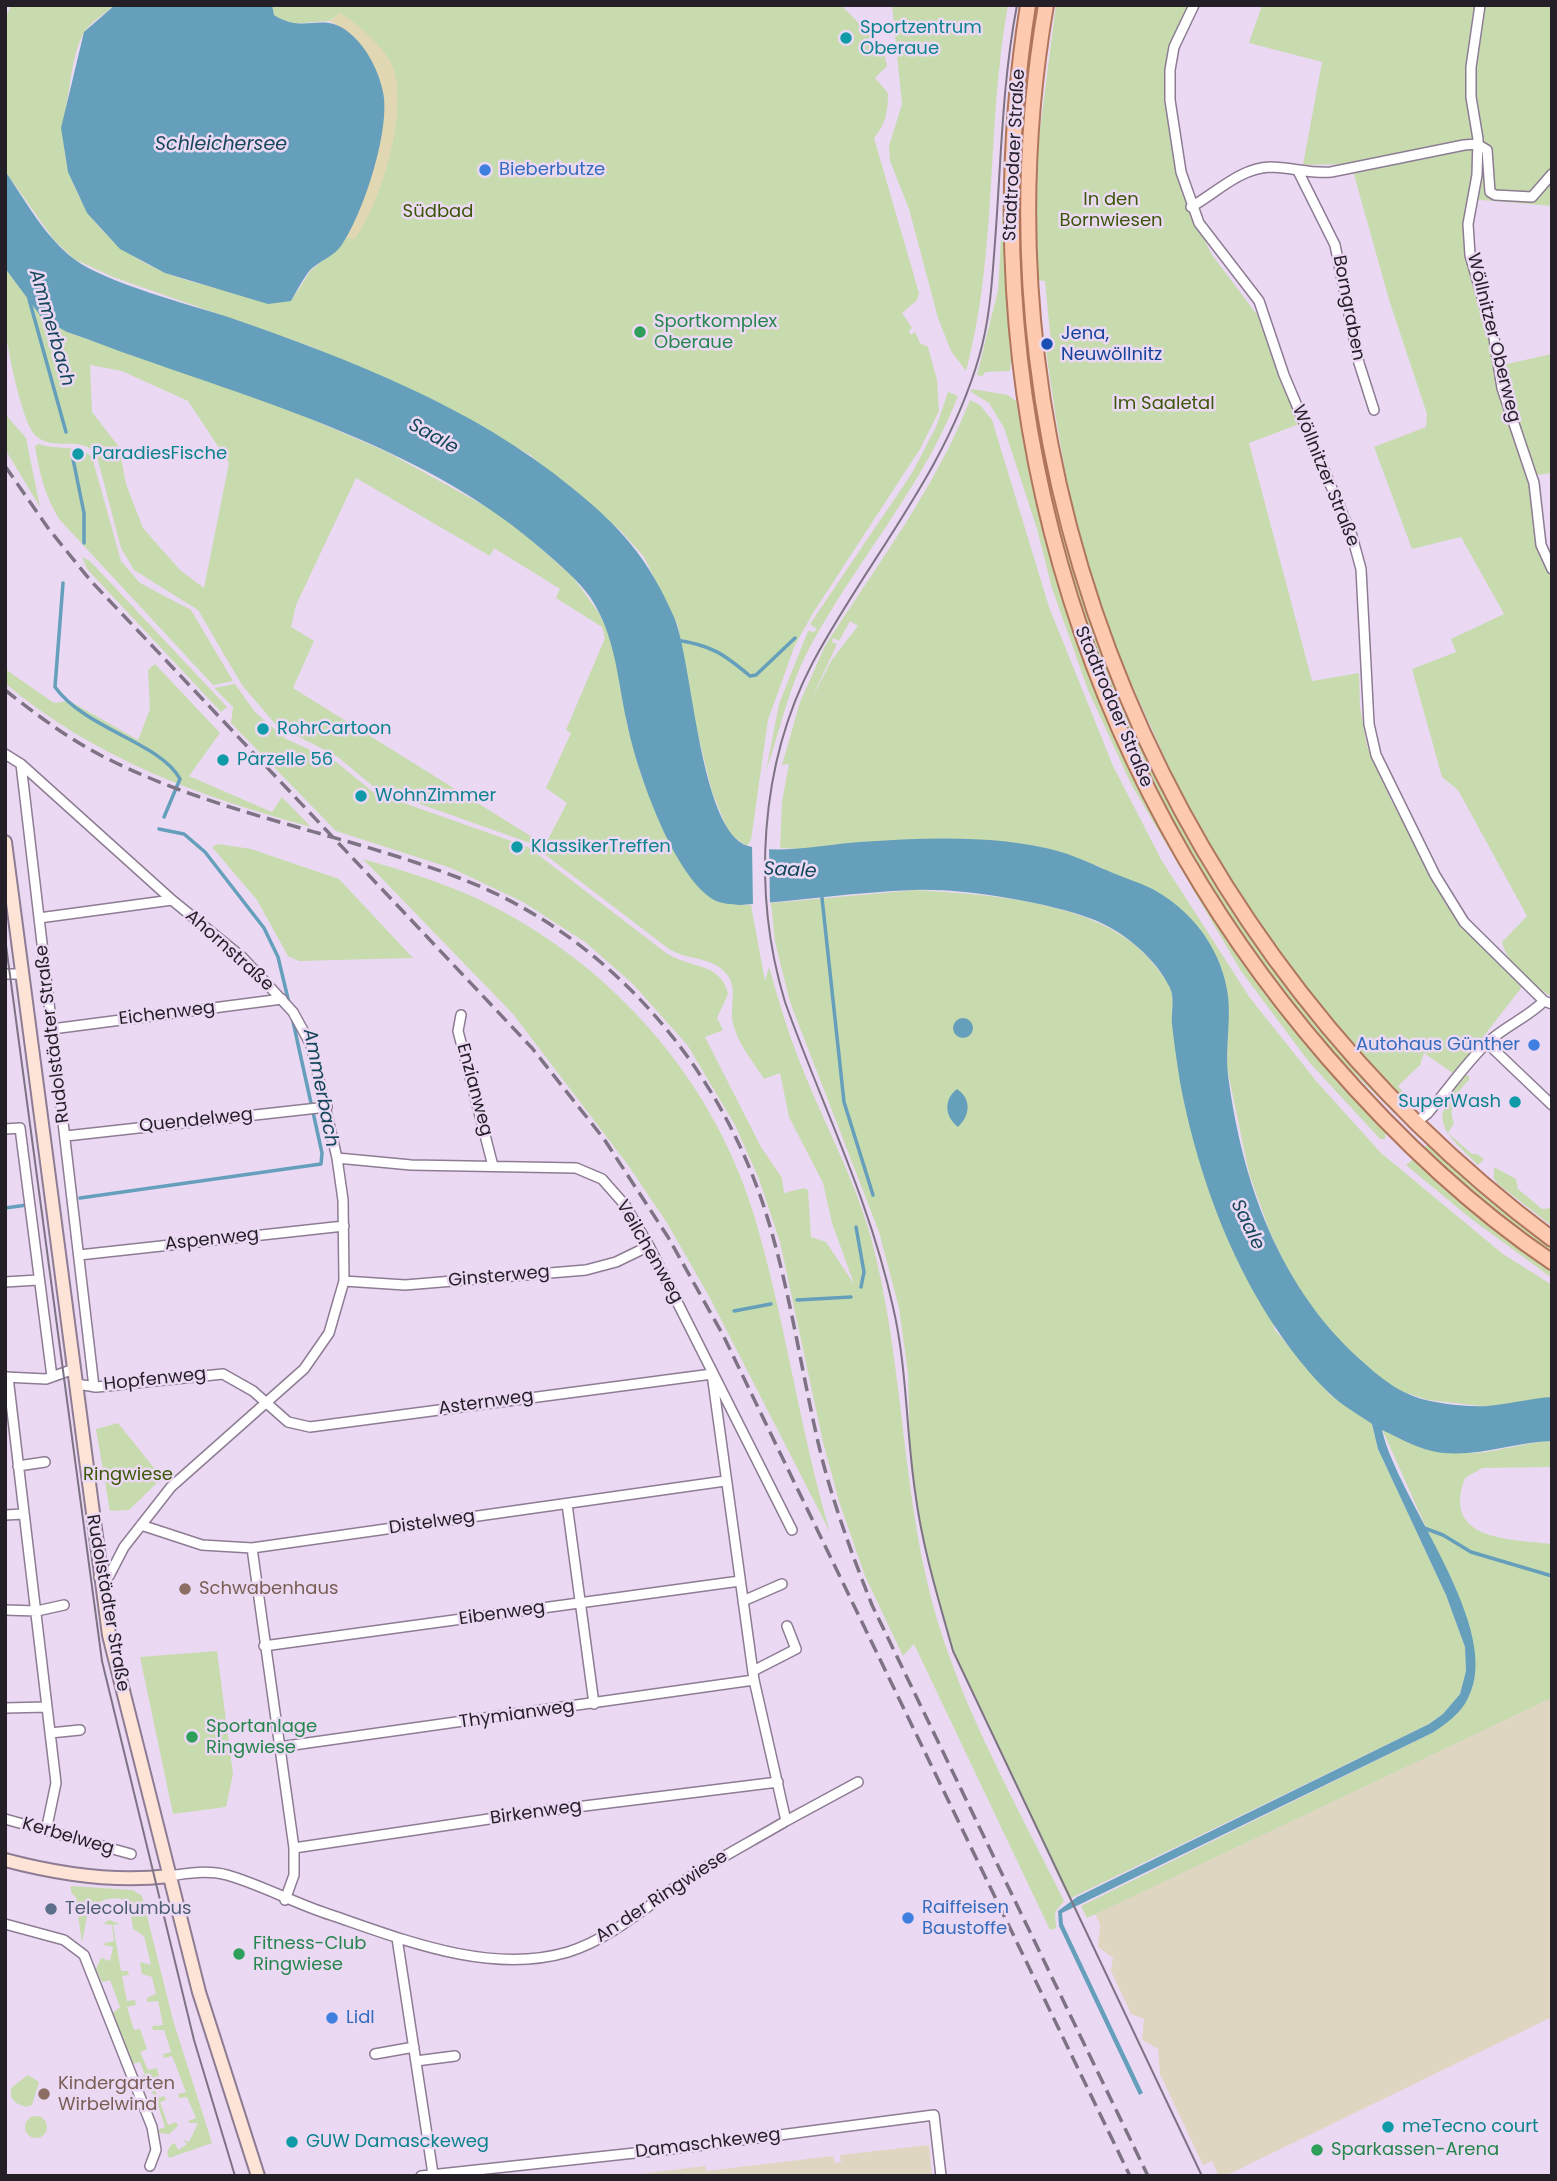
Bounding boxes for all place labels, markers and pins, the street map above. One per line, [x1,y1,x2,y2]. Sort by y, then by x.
place label: Sportzentrum Oberaue [860,17,982,60]
marker: Sportzentrum Oberaue [838,30,854,46]
place label: Bieberbutze [499,159,605,181]
marker: Bieberbutze [477,162,493,178]
place label: Sportkomplex Oberaue [654,311,777,354]
place label: Jena, Neuwöllnitz [1061,323,1162,366]
marker: Sportkomplex Oberaue [632,324,648,340]
marker: Jena, Neuwöllnitz [1039,336,1055,352]
place label: ParadiesFische [92,443,227,465]
marker: ParadiesFische [70,446,86,462]
place label: RohrCartoon [277,718,392,740]
marker: RohrCartoon [255,721,271,737]
place label: Parzelle 56 [237,749,333,771]
marker: Parzelle 56 [215,752,231,768]
place label: WohnZimmer [375,785,496,807]
marker: WohnZimmer [353,788,369,804]
place label: KlassikerTreffen [531,836,671,858]
marker: KlassikerTreffen [509,839,525,855]
place label: Autohaus Günther [1356,1034,1520,1056]
marker: Autohaus Günther [1526,1037,1542,1053]
place label: SuperWash [1398,1091,1501,1113]
marker: SuperWash [1507,1094,1523,1110]
place label: Schwabenhaus [199,1578,338,1600]
marker: Schwabenhaus [177,1581,193,1597]
place label: Sportanlage Ringwiese [206,1716,317,1758]
marker: Sportanlage Ringwiese [184,1729,200,1745]
place label: Raiffeisen Baustoffe [922,1897,1009,1940]
place label: Telecolumbus [65,1898,192,1920]
marker: Telecolumbus [43,1901,59,1917]
marker: Raiffeisen Baustoffe [900,1910,916,1926]
place label: Fitness-Club Ringwiese [253,1933,366,1976]
marker: Fitness-Club Ringwiese [231,1946,247,1962]
place label: Lidl [346,2007,375,2029]
marker: Lidl [324,2010,340,2026]
place label: Kindergarten Wirbelwind [58,2073,175,2116]
marker: Kindergarten Wirbelwind [36,2086,52,2102]
place label: meTecno court [1402,2116,1539,2138]
marker: meTecno court [1380,2119,1396,2135]
place label: GUW Damasckeweg [306,2131,489,2153]
marker: GUW Damasckeweg [284,2134,300,2150]
place label: Sparkassen-Arena [1331,2139,1499,2161]
marker: Sparkassen-Arena [1309,2142,1325,2158]

